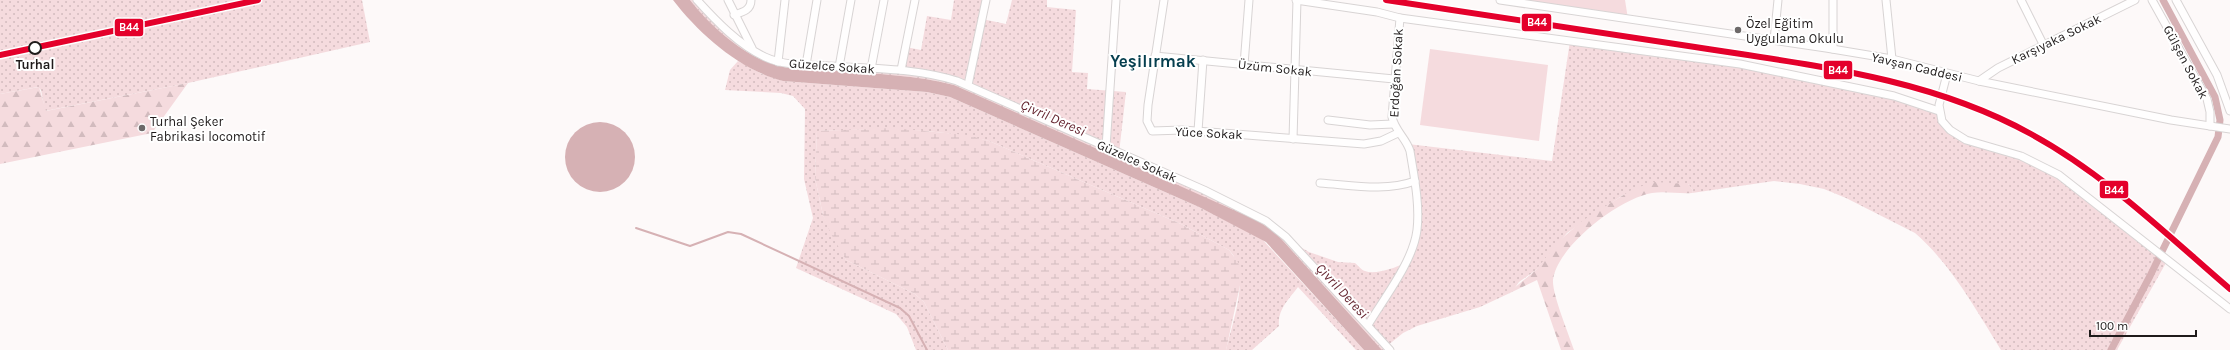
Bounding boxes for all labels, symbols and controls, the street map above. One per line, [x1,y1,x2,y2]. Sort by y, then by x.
street label: Karşıyaka Sokak [2009,11,2103,67]
line badge: B44 [1521,13,1552,32]
place label: Özel Eğitim Uygulama Okulu [1746,15,1844,46]
text: B44 [1527,16,1548,29]
line badge: B44 [114,18,144,37]
text: B44 [119,21,140,34]
street label: Gülşen Sokak [2160,23,2212,101]
marker: Özel Eğitim Uygulama Okulu [1733,25,1743,35]
street label: Erdoğan Sokak [1386,28,1406,118]
marker: Turhal [28,41,42,55]
street label: Yavşan Caddesi [1870,49,1964,85]
district label: Yeşilırmak [1110,51,1196,71]
street label: Güzelce Sokak [789,56,875,76]
street label: Üzüm Sokak [1237,56,1313,79]
place label: Turhal [16,57,54,72]
line badge: B44 [1823,60,1853,80]
text: B44 [1828,64,1849,77]
water label: Çivril Deresi [1018,96,1088,140]
place label: Turhal Şeker Fabrikasi locomotif [150,114,266,144]
marker: Turhal Şeker Fabrikasi locomotif [137,123,147,133]
street label: Yüce Sokak [1175,124,1243,142]
street label: Güzelce Sokak [1095,137,1179,185]
line badge: B44 [2099,180,2129,199]
text: B44 [2104,184,2125,197]
water label: Çivril Deresi [1312,260,1372,322]
scale bar [2090,312,2196,338]
text: 100 m [2096,319,2128,333]

